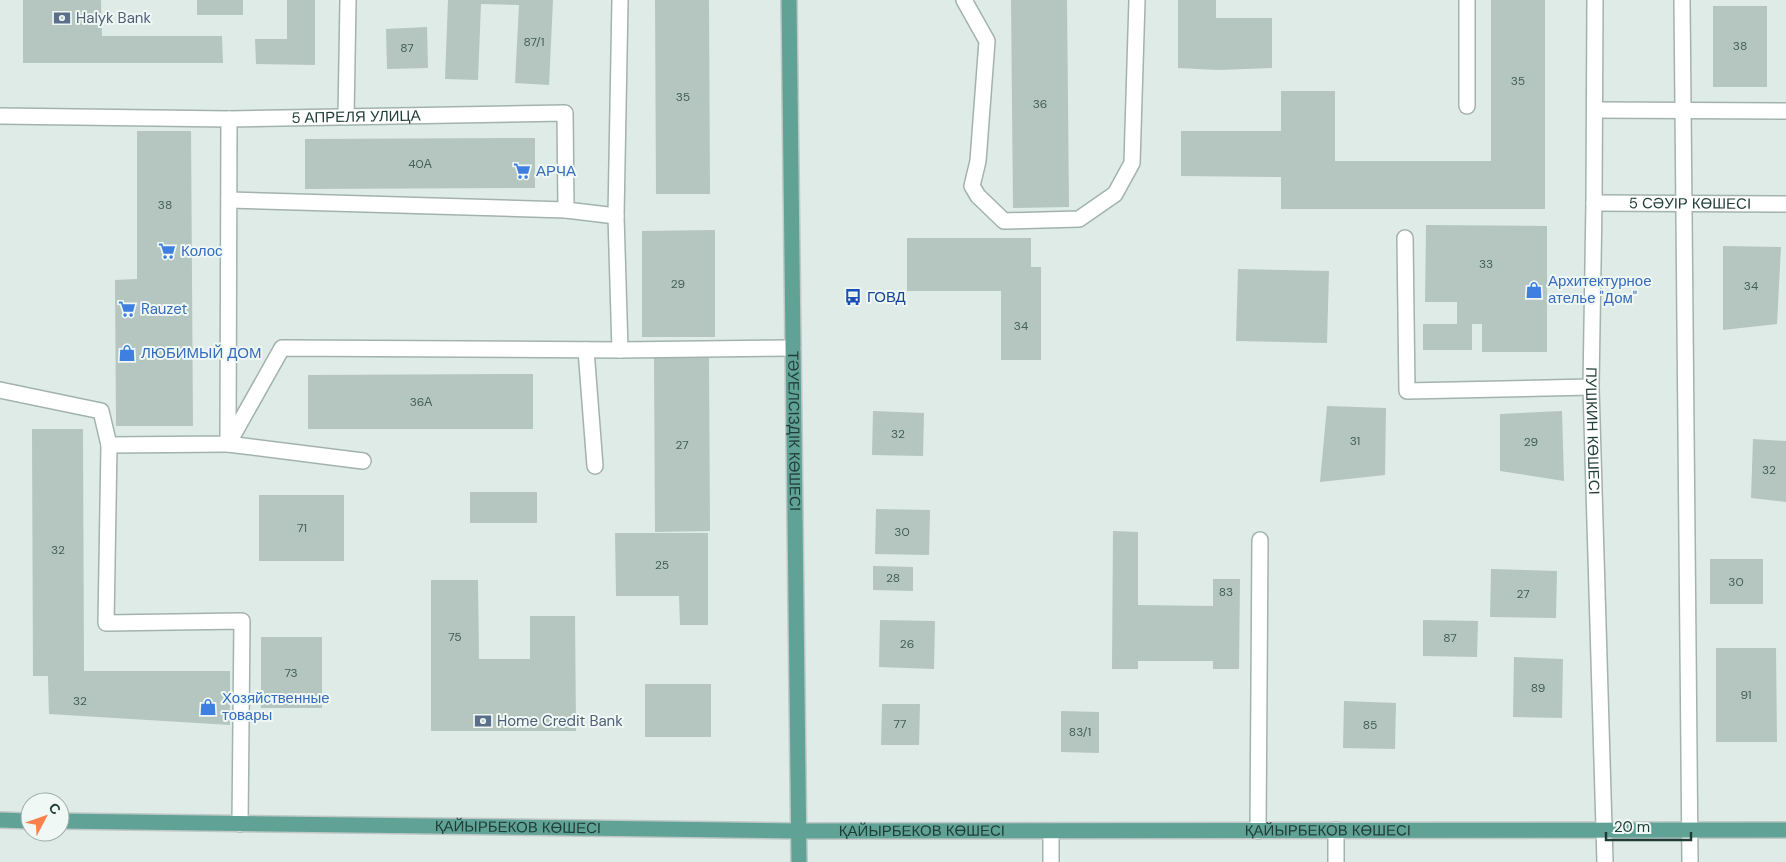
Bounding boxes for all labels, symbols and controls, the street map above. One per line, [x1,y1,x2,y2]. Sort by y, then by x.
bank icon: Halyk Bank [52,8,72,28]
place label: Halyk Bank [76,8,151,28]
house number: 87/1 [524,34,544,50]
house number: 38 [1733,38,1747,54]
house number: 87 [400,40,414,56]
house number: 35 [1511,73,1525,89]
house number: 35 [676,89,690,105]
house number: 36 [1033,96,1047,112]
street label: 5 АПРЕЛЯ УЛИЦА [291,106,421,128]
house number: 40А [408,156,432,172]
supermarket icon: АРЧА [512,161,532,181]
place label: АРЧА [536,161,576,181]
street label: 5 СӘУІР КӨШЕСІ [1629,193,1751,214]
house number: 38 [158,197,172,213]
supermarket icon: Колос [157,241,177,261]
place label: Колос [181,241,223,261]
house number: 33 [1479,256,1493,272]
place label: Архитектурное ателье "Дом" [1548,271,1652,308]
house number: 29 [671,276,685,292]
house number: 34 [1744,278,1758,294]
shop icon: Архитектурное ателье "Дом" [1524,280,1544,300]
bus stop icon: ГОВД [843,287,863,307]
place label: ГОВД [867,287,906,307]
supermarket icon: Rauzet [117,299,137,319]
place label: Rauzet [141,299,188,319]
house number: 34 [1014,318,1028,334]
shop icon: ЛЮБИМЫЙ ДОМ [117,343,137,363]
place label: ЛЮБИМЫЙ ДОМ [141,343,262,363]
street label: ТӘУЕЛСІЗДІК КӨШЕСІ [783,351,805,511]
street label: ПУШКИН КӨШЕСІ [1581,367,1604,495]
house number: 36А [410,394,432,410]
house number: 32 [891,426,905,442]
house number: 31 [1350,433,1360,449]
house number: 29 [1524,434,1538,450]
house number: 27 [675,437,689,453]
house number: 32 [1762,462,1776,478]
house number: 71 [297,520,307,536]
house number: 30 [894,524,910,540]
house number: 32 [51,542,65,558]
house number: 25 [655,557,669,573]
house number: 28 [886,570,900,586]
house number: 30 [1728,574,1744,590]
house number: 83 [1219,584,1233,600]
house number: 27 [1516,586,1530,602]
house number: 75 [448,629,462,645]
house number: 87 [1443,630,1457,646]
house number: 26 [900,636,914,652]
house number: 73 [284,665,298,681]
house number: 89 [1531,680,1545,696]
house number: 91 [1740,687,1752,703]
place label: Хозяйственные товары [222,688,330,725]
house number: 32 [73,693,87,709]
shop icon: Хозяйственные товары [198,697,218,717]
bank icon: Home Credit Bank [473,711,493,731]
place label: Home Credit Bank [497,711,623,731]
house number: 77 [894,716,906,732]
house number: 85 [1363,717,1377,733]
house number: 83/1 [1069,724,1091,740]
north arrow [20,792,70,842]
text: С [45,799,65,818]
scale bar [1606,810,1691,842]
street label: ҚАЙЫРБЕКОВ КӨШЕСІ [435,816,601,838]
text: 20 m [1614,817,1650,837]
street label: ҚАЙЫРБЕКОВ КӨШЕСІ [1245,820,1411,841]
street label: ҚАЙЫРБЕКОВ КӨШЕСІ [839,821,1005,841]

